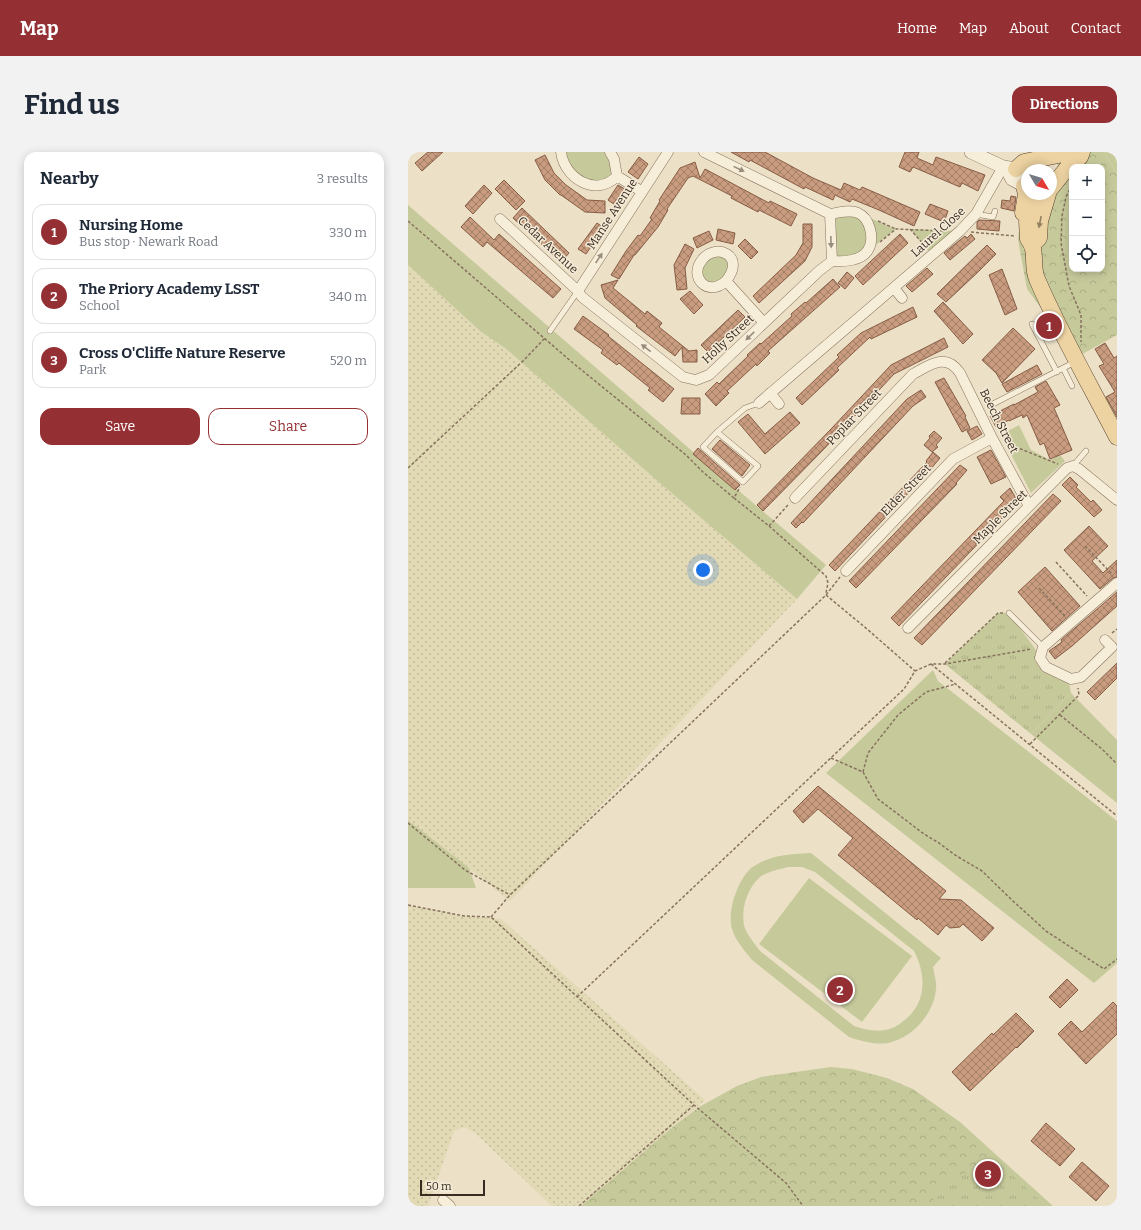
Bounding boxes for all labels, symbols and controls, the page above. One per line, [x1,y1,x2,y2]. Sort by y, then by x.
text: Map [20,17,59,40]
text: Home [897,20,937,37]
text: Map [959,20,987,37]
text: About [1009,20,1049,37]
text: Contact [1071,20,1121,37]
button: Directions [1012,86,1117,123]
text: Find us [24,88,120,121]
north arrow [1021,164,1057,200]
map controls [1069,164,1105,272]
button: + [1069,164,1105,200]
one-way arrow [733,166,745,172]
text: Nearby [40,168,99,189]
text: 3 results [317,171,368,186]
street label: Manse Avenue [584,176,640,252]
button: − [1069,200,1105,236]
street label: Laurel Close [908,204,968,260]
street label: Cedar Avenue [515,213,581,277]
text: Nursing Home [79,216,183,234]
one-way arrow [1037,216,1043,228]
text: 1 [51,225,57,240]
text: 330 m [329,225,367,240]
text: Bus stop · Newark Road [79,234,218,249]
one-way arrow [828,236,834,249]
button: locate [1069,236,1105,272]
one-way arrow [595,253,603,263]
text: The Priory Academy LSST [79,280,260,298]
text: 2 [50,289,58,304]
text: 340 m [329,289,367,304]
text: School [79,298,120,313]
street label: Holly Street [699,311,757,366]
pin: 1 [1036,311,1062,341]
one-way arrow [745,331,755,341]
text: Cross O'Cliffe Nature Reserve [79,344,286,362]
one-way arrow [641,344,652,353]
text: 3 [50,353,58,368]
text: 520 m [330,353,367,368]
text: Park [79,362,106,377]
street label: Poplar Street [824,386,885,448]
street label: Beech Street [977,386,1022,456]
button: Save [40,408,200,445]
button: Share [208,408,368,445]
street label: Elder Street [878,461,934,519]
street label: Maple Street [970,487,1030,547]
your location [693,560,713,580]
pin: 2 [827,975,853,1005]
pin: 3 [975,1159,1001,1189]
scale bar [420,1178,485,1197]
text: 50 m [426,1180,452,1193]

